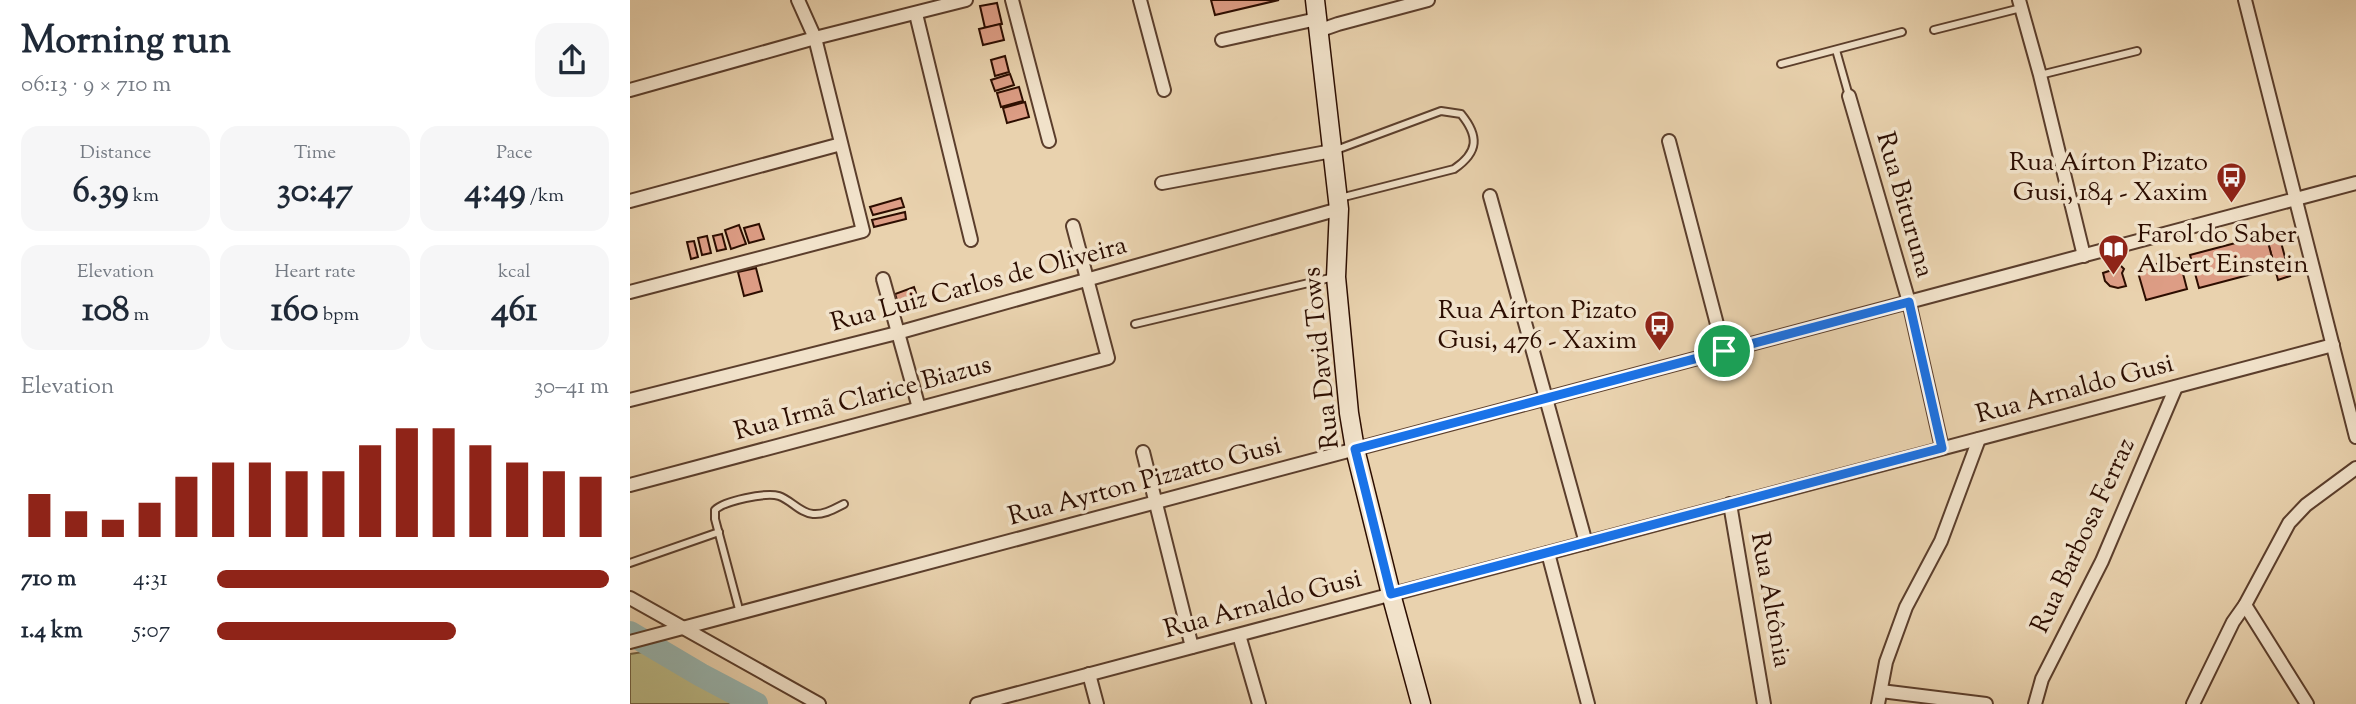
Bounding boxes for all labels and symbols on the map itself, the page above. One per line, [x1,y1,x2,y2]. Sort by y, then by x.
street label: Rua Bituruna [1866,128,1942,282]
place label: Rua Aírton Pizato Gusi, 184 - Xaxim [2009,145,2208,212]
bus stop icon: Rua Aírton Pizato Gusi, 184 - Xaxim [2214,161,2248,205]
place label: Farol do Saber Albert Einstein [2137,217,2309,284]
street label: Rua Luiz Carlos de Oliveira [827,228,1131,342]
library icon: Farol do Saber Albert Einstein [2097,233,2131,277]
street label: Rua David Tows [1294,265,1350,451]
place label: Rua Aírton Pizato Gusi, 476 - Xaxim [1438,293,1637,360]
bus stop icon: Rua Aírton Pizato Gusi, 476 - Xaxim [1643,309,1677,353]
pin [1694,321,1754,381]
street label: Rua Arnaldo Gusi [1972,346,2178,434]
street label: Rua Irmã Clarice Biazus [730,347,996,451]
street label: Rua Ayrton Pizzatto Gusi [1004,428,1286,536]
street label: Rua Barbosa Ferraz [2023,432,2146,640]
street label: Rua Altônia [1740,530,1800,670]
street label: Rua Arnaldo Gusi [1160,561,1366,649]

